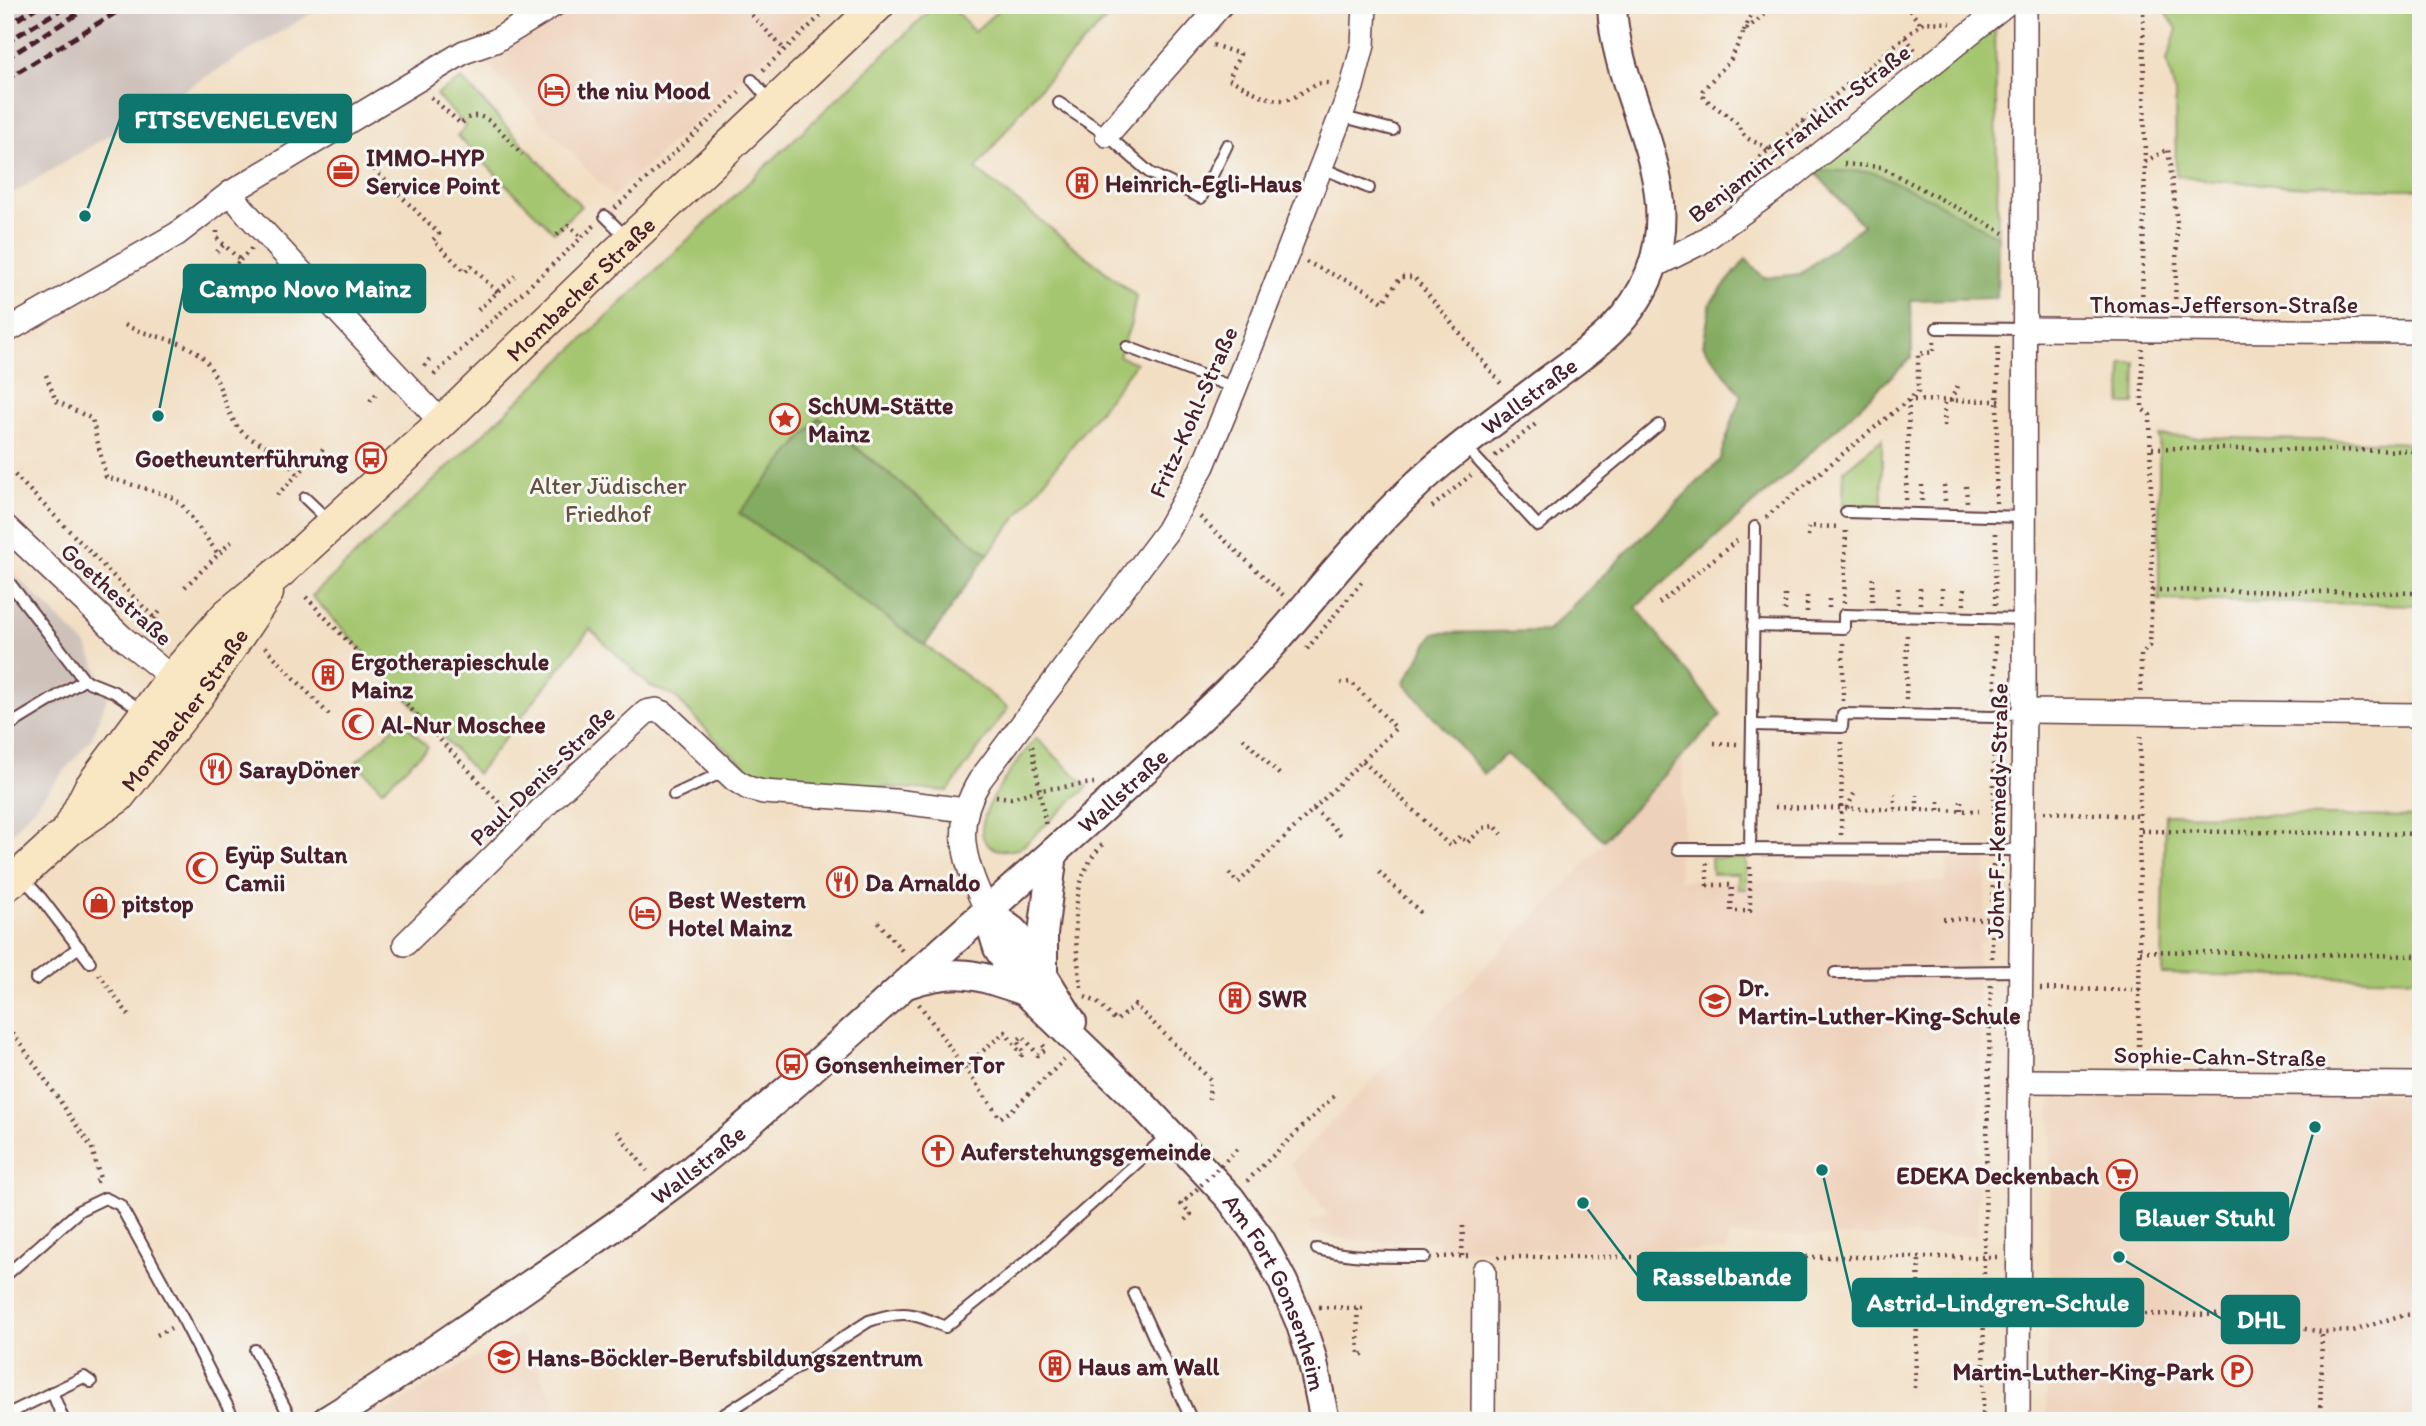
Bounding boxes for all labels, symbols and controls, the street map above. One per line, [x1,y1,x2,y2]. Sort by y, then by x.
street label: Benjamin-Franklin-Straße [1682,37,1916,229]
hotel icon: the niu Mood [537,73,571,107]
place label: the niu Mood [577,76,711,105]
callout: FITSEVENELEVEN [120,95,351,142]
text: FITSEVENELEVEN [134,103,338,135]
place label: IMMO-HYP Service Point [366,143,500,200]
office icon: IMMO-HYP Service Point [326,154,360,188]
building icon: Heinrich-Egli-Haus [1065,166,1099,200]
place label: Heinrich-Egli-Haus [1105,169,1302,199]
street label: Mombacher Straße [499,210,661,367]
callout: Campo Novo Mainz [184,265,425,312]
text: Campo Novo Mainz [199,272,411,304]
street label: Thomas-Jefferson-Straße [2090,290,2358,319]
street label: Fritz-Kohl-Straße [1142,322,1244,502]
street label: Wallstraße [1475,350,1583,441]
place label: SchUM-Stätte Mainz [808,391,953,448]
place icon: SchUM-Stätte Mainz [768,402,802,436]
bus stop icon: Goetheunterführung [354,441,388,475]
place label: Goetheunterführung [135,444,349,474]
park label: Alter Jüdischer Friedhof [529,471,687,528]
street label: Goethestraße [55,536,179,652]
street label: Mombacher Straße [114,622,254,797]
place label: Ergotherapieschule Mainz [351,647,549,704]
building icon: Ergotherapieschule Mainz [311,658,345,692]
street label: John-F.-Kennedy-Straße [1980,683,2014,939]
street label: Paul-Denis-Straße [463,698,621,852]
mosque icon: Al-Nur Moschee [341,707,375,741]
place label: Al-Nur Moschee [380,710,546,739]
street label: Wallstraße [1071,741,1174,839]
restaurant icon: SarayDöner [199,752,233,786]
place label: SarayDöner [239,755,360,785]
place label: Eyüp Sultan Camii [225,840,347,897]
mosque icon: Eyüp Sultan Camii [185,851,219,885]
restaurant icon: Da Arnaldo [825,865,859,899]
place label: Da Arnaldo [865,868,981,897]
place label: Best Western Hotel Mainz [668,885,806,942]
shop icon: pitstop [82,886,116,920]
place label: pitstop [121,889,194,919]
hotel icon: Best Western Hotel Mainz [628,896,662,930]
place label: Dr. Martin-Luther-King-Schule [1738,973,2021,1031]
building icon: SWR [1218,981,1252,1015]
place label: SWR [1258,984,1307,1013]
school or university icon: Dr. Martin-Luther-King-Schule [1698,984,1732,1018]
street label: Sophie-Cahn-Straße [2113,1040,2327,1072]
bus stop icon: Gonsenheimer Tor [775,1047,809,1081]
place label: Gonsenheimer Tor [815,1050,1005,1079]
street label: Wallstraße [645,1118,751,1210]
church icon: Auferstehungsgemeinde [921,1134,955,1168]
place label: Auferstehungsgemeinde [960,1137,1211,1167]
supermarket icon: EDEKA Deckenbach [2105,1158,2139,1192]
place label: EDEKA Deckenbach [1896,1161,2099,1190]
street label: Am Fort Gonsenheim [1217,1188,1333,1394]
callout: Blauer Stuhl [2121,1193,2288,1240]
text: Blauer Stuhl [2135,1201,2276,1233]
callout: Rasselbande [1638,1253,1806,1300]
text: Rasselbande [1652,1260,1792,1292]
callout: Astrid-Lindgren-Schule [1853,1279,2143,1326]
text: Astrid-Lindgren-Schule [1866,1286,2129,1318]
callout: DHL [2222,1296,2299,1343]
text: DHL [2237,1303,2286,1335]
school or university icon: Hans-Böckler-Berufsbildungszentrum [487,1340,521,1374]
place label: Hans-Böckler-Berufsbildungszentrum [527,1343,924,1373]
building icon: Haus am Wall [1038,1349,1072,1383]
place label: Haus am Wall [1078,1352,1219,1381]
parking icon: Martin-Luther-King-Park [2220,1354,2254,1388]
place label: Martin-Luther-King-Park [1952,1357,2215,1387]

